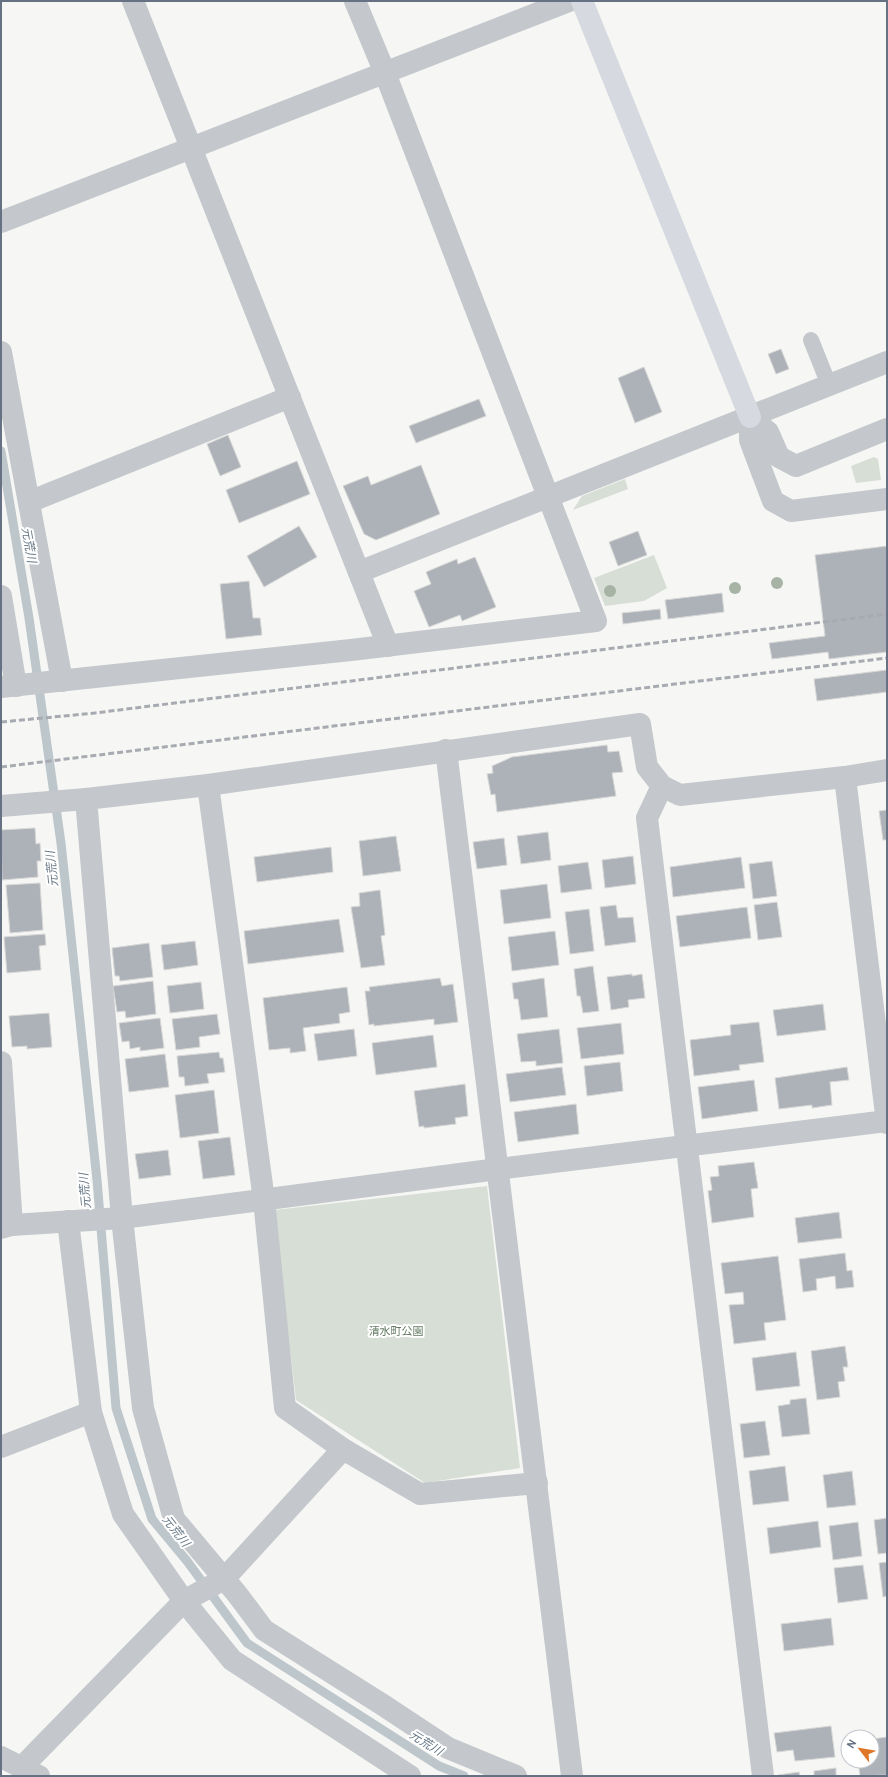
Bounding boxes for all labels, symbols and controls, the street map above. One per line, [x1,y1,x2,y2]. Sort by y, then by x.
water label: 元荒川 [17,526,39,566]
water label: 元荒川 [43,848,63,888]
water label: 元荒川 [76,1170,96,1210]
park label: 清水町公園 [369,1325,424,1339]
water label: 元荒川 [158,1513,194,1552]
water label: 元荒川 [406,1728,447,1761]
north arrow [840,1729,880,1769]
text: N [844,1737,860,1751]

